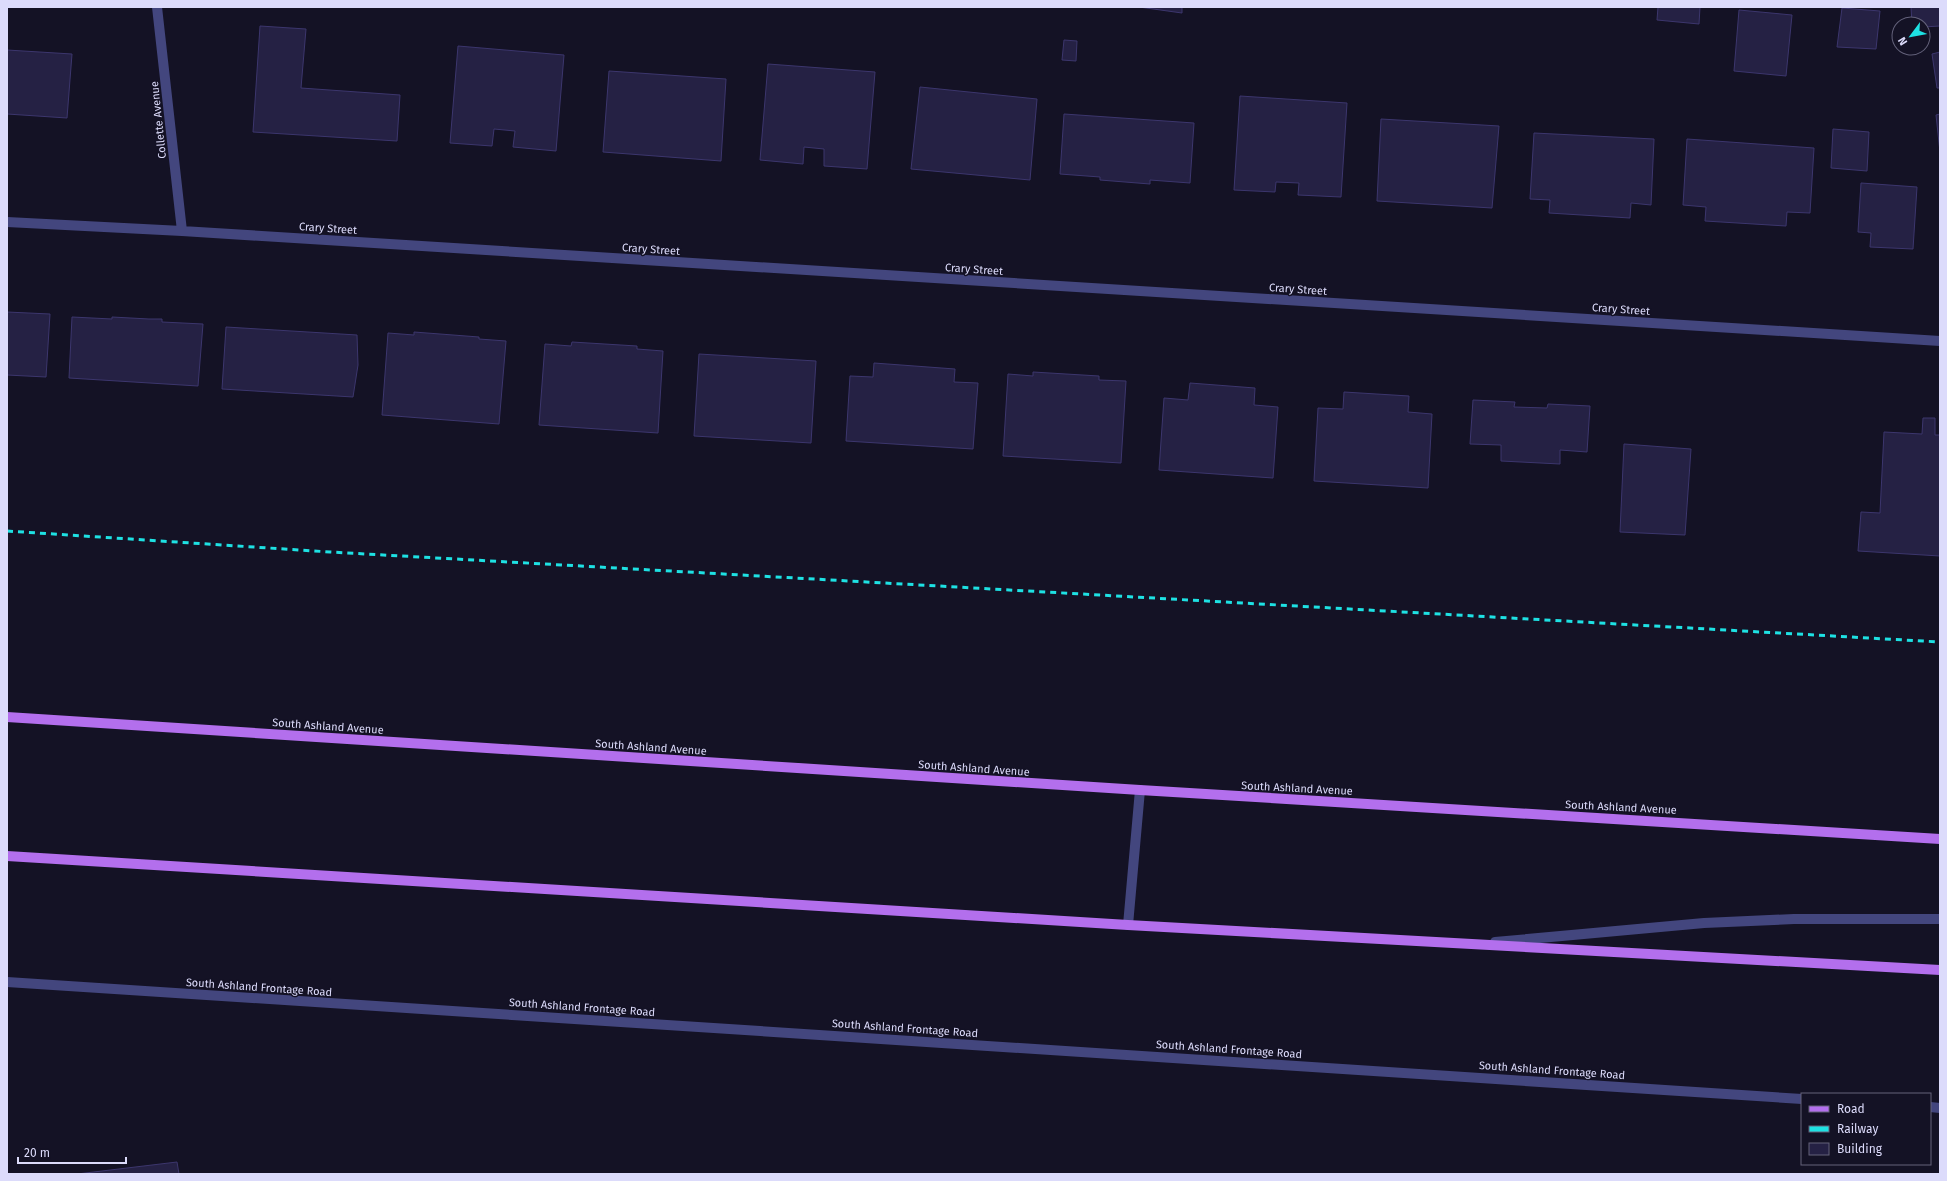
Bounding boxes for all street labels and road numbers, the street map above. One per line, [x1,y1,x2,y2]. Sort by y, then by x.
street label: Collette Avenue [148,81,169,159]
street label: Crary Street [298,220,357,237]
street label: Crary Street [621,241,680,258]
street label: Crary Street [944,261,1003,278]
street label: Crary Street [1268,281,1327,298]
street label: Crary Street [1591,301,1650,318]
street label: South Ashland Avenue [272,716,384,737]
street label: South Ashland Avenue [595,737,707,758]
street label: South Ashland Avenue [918,758,1030,779]
street label: South Ashland Avenue [1241,779,1353,798]
street label: South Ashland Avenue [1565,798,1677,817]
street label: South Ashland Frontage Road [185,976,333,999]
street label: South Ashland Frontage Road [508,996,656,1019]
street label: South Ashland Frontage Road [831,1017,979,1040]
street label: South Ashland Frontage Road [1155,1038,1303,1061]
street label: South Ashland Frontage Road [1478,1059,1626,1082]

